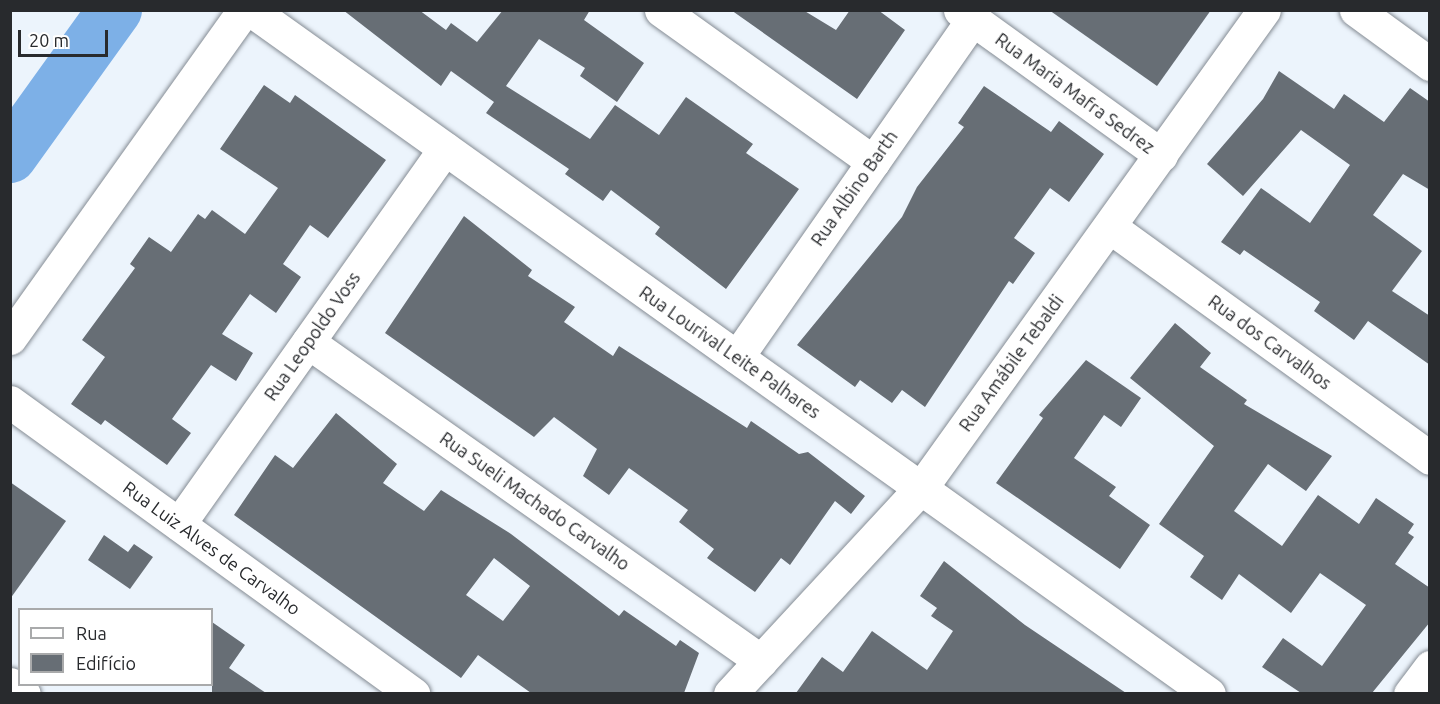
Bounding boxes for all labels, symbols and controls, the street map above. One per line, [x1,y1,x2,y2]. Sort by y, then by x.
scale bar [21,18,111,56]
street label: Rua Maria Mafra Sedrez [991,28,1159,158]
text: 20 m [29,30,69,50]
street label: Rua Albino Barth [806,126,902,250]
street label: Rua Leopoldo Voss [259,267,365,405]
street label: Rua Lourival Leite Palhares [635,281,825,423]
street label: Rua dos Carvalhos [1204,290,1336,394]
street label: Rua Amábile Tebaldi [954,291,1068,435]
street label: Rua Sueli Machado Carvalho [436,427,634,575]
street label: Rua Luiz Alves de Carvalho [119,476,305,620]
legend [18,608,213,686]
text: Rua [76,623,107,643]
text: Edifício [76,653,136,673]

